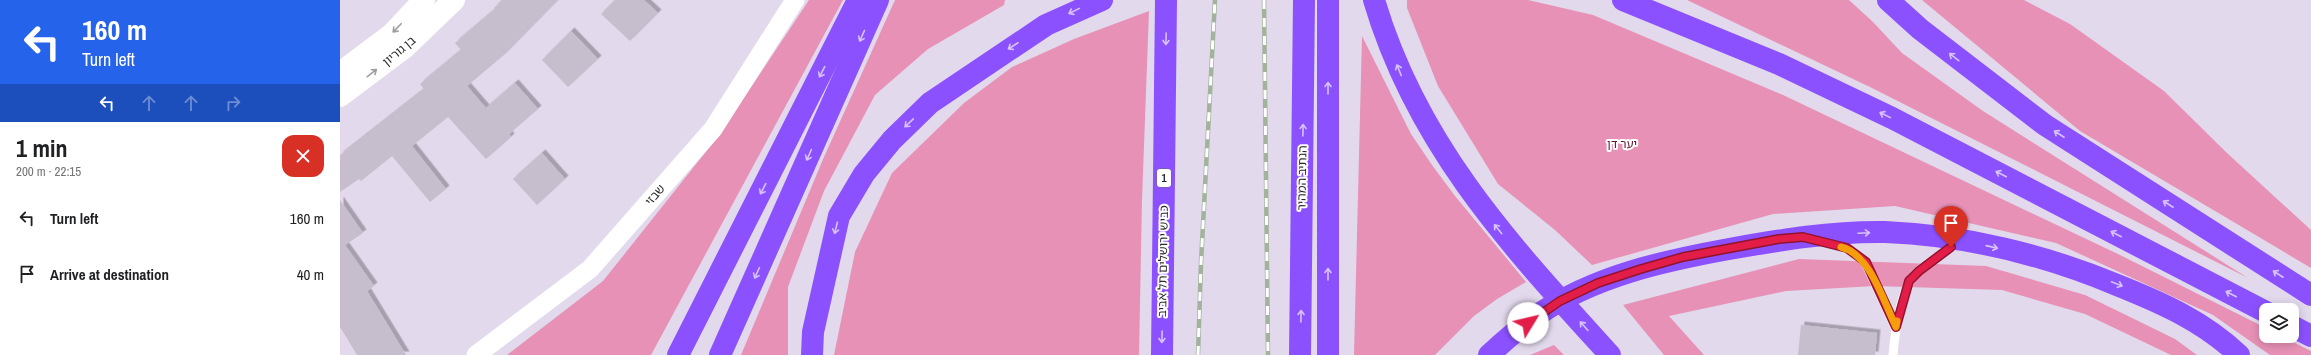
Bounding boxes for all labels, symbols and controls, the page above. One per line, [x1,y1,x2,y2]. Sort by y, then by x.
one-way arrow [1068,8,1080,15]
text: 160 m [82,11,147,49]
icon: left [16,16,68,68]
one-way arrow [393,23,402,33]
one-way arrow [858,29,865,41]
street label: בן גוריון [379,32,419,70]
one-way arrow [1162,32,1170,45]
one-way arrow [1008,42,1019,50]
text: Turn left [82,47,135,72]
one-way arrow [1949,52,1960,61]
one-way arrow [1395,64,1403,76]
one-way arrow [817,66,825,78]
one-way arrow [366,69,377,77]
one-way arrow [1324,82,1332,95]
icon: left [96,92,118,114]
icon: ahead [138,92,160,114]
icon: ahead [180,92,202,114]
icon: right [222,92,244,114]
one-way arrow [1880,111,1892,118]
one-way arrow [904,118,914,128]
one-way arrow [1299,124,1307,137]
one-way arrow [2054,130,2065,138]
text: 1 min [16,132,67,164]
button: close [282,135,324,177]
park label: יער דן [1607,136,1637,152]
street label: הנתיב המהיר [1293,145,1311,211]
one-way arrow [805,148,812,160]
text: 200 m · 22:15 [16,163,81,180]
road number: 1 [1157,169,1171,187]
one-way arrow [1995,170,2007,178]
street label: שבזי [641,181,669,209]
one-way arrow [759,182,766,194]
one-way arrow [2163,200,2174,208]
street label: כביש ירושלים תל אביב [1154,205,1172,317]
pin [1934,206,1968,247]
icon: left [16,207,38,229]
text: Turn left [50,208,98,229]
text: 160 m [290,208,324,229]
icon: arrive [1940,212,1962,234]
one-way arrow [831,222,839,235]
one-way arrow [1494,223,1503,234]
one-way arrow [1857,230,1870,237]
one-way arrow [2110,230,2122,238]
one-way arrow [1986,243,1999,251]
icon: arrive [16,263,38,285]
text: Arrive at destination [50,264,169,285]
text: 40 m [297,264,324,285]
one-way arrow [752,267,760,279]
one-way arrow [1324,268,1332,281]
one-way arrow [2273,270,2284,278]
one-way arrow [2110,281,2122,289]
one-way arrow [2226,290,2238,298]
position arrow [1507,302,1549,344]
map controls [2259,303,2299,343]
button: layers [2259,303,2299,343]
one-way arrow [1297,310,1305,323]
one-way arrow [1579,321,1589,331]
one-way arrow [1158,330,1166,343]

